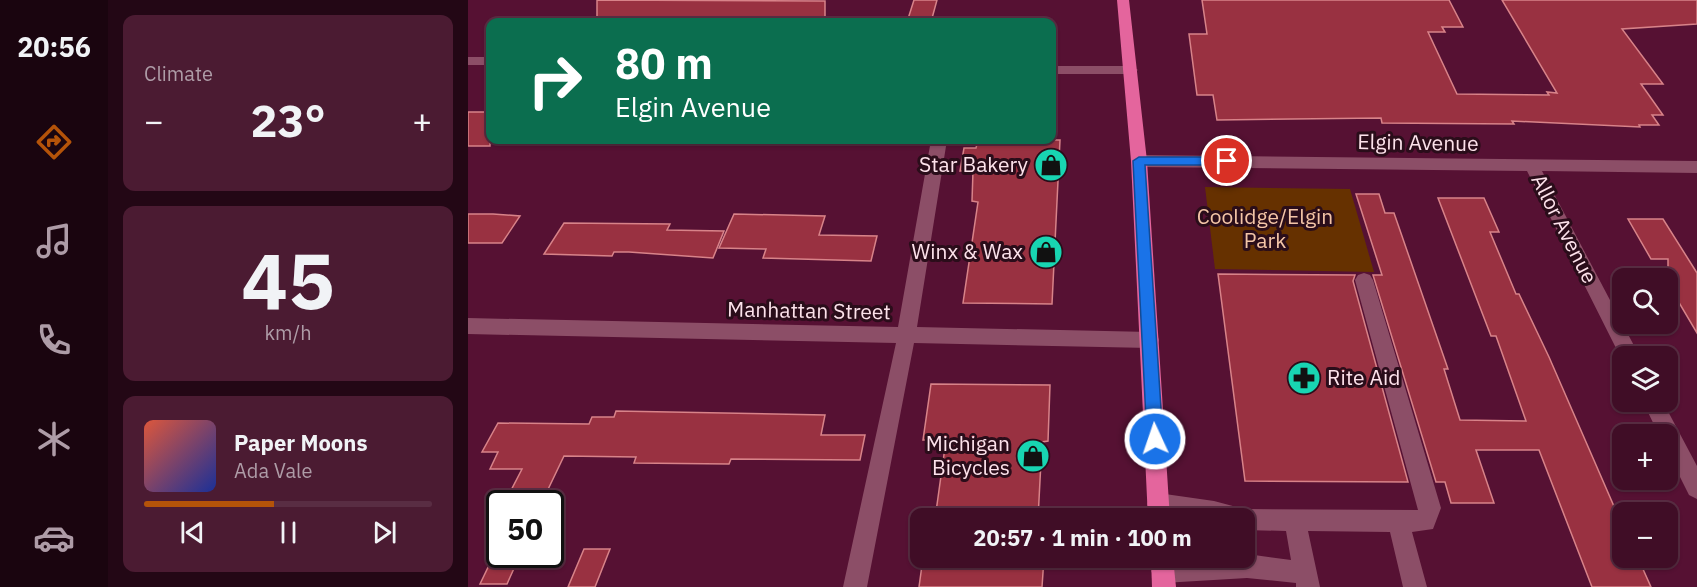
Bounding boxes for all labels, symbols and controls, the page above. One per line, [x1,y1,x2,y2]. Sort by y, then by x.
text: 20:56 [17,29,91,64]
text: 80 m [615,36,713,91]
icon: right [516,42,594,120]
text: Climate [144,60,213,87]
text: Elgin Avenue [615,89,771,124]
text: 23° [250,91,326,149]
text: − [144,99,164,142]
text: + [412,99,432,142]
icon: directions [33,121,75,163]
street label: Elgin Avenue [1357,127,1479,157]
pin [1201,135,1252,186]
icon: arrive [1210,144,1243,177]
shop icon: Star Bakery [1033,147,1069,183]
place label: Star Bakery [919,150,1029,178]
street label: Allor Avenue [1525,169,1604,288]
park label: Coolidge/Elgin Park [1197,202,1333,254]
icon: music [33,220,75,262]
text: 45 [241,229,335,330]
shop icon: Winx & Wax [1028,234,1064,270]
place label: Winx & Wax [912,237,1023,265]
map controls [1612,268,1678,568]
button: search [1612,268,1678,334]
street label: Manhattan Street [727,295,891,325]
icon: phone [33,319,75,361]
text: km/h [264,319,312,346]
button: layers [1612,346,1678,412]
pharmacy icon: Rite Aid [1286,360,1322,396]
place label: Rite Aid [1327,363,1400,391]
position arrow [1123,407,1187,471]
icon: climate [33,418,75,460]
button: + [1612,424,1678,490]
text: Paper Moons [234,428,367,457]
place label: Michigan Bicycles [926,429,1010,481]
shop icon: Michigan Bicycles [1015,438,1051,474]
text: Ada Vale [234,457,313,484]
speed limit sign: 50 [486,490,564,568]
button: − [1612,502,1678,568]
icon: previous [176,516,209,549]
icon: pause [272,516,305,549]
icon: next [368,516,401,549]
icon: car [33,517,75,559]
text: 20:57 · 1 min · 100 m [973,523,1192,552]

